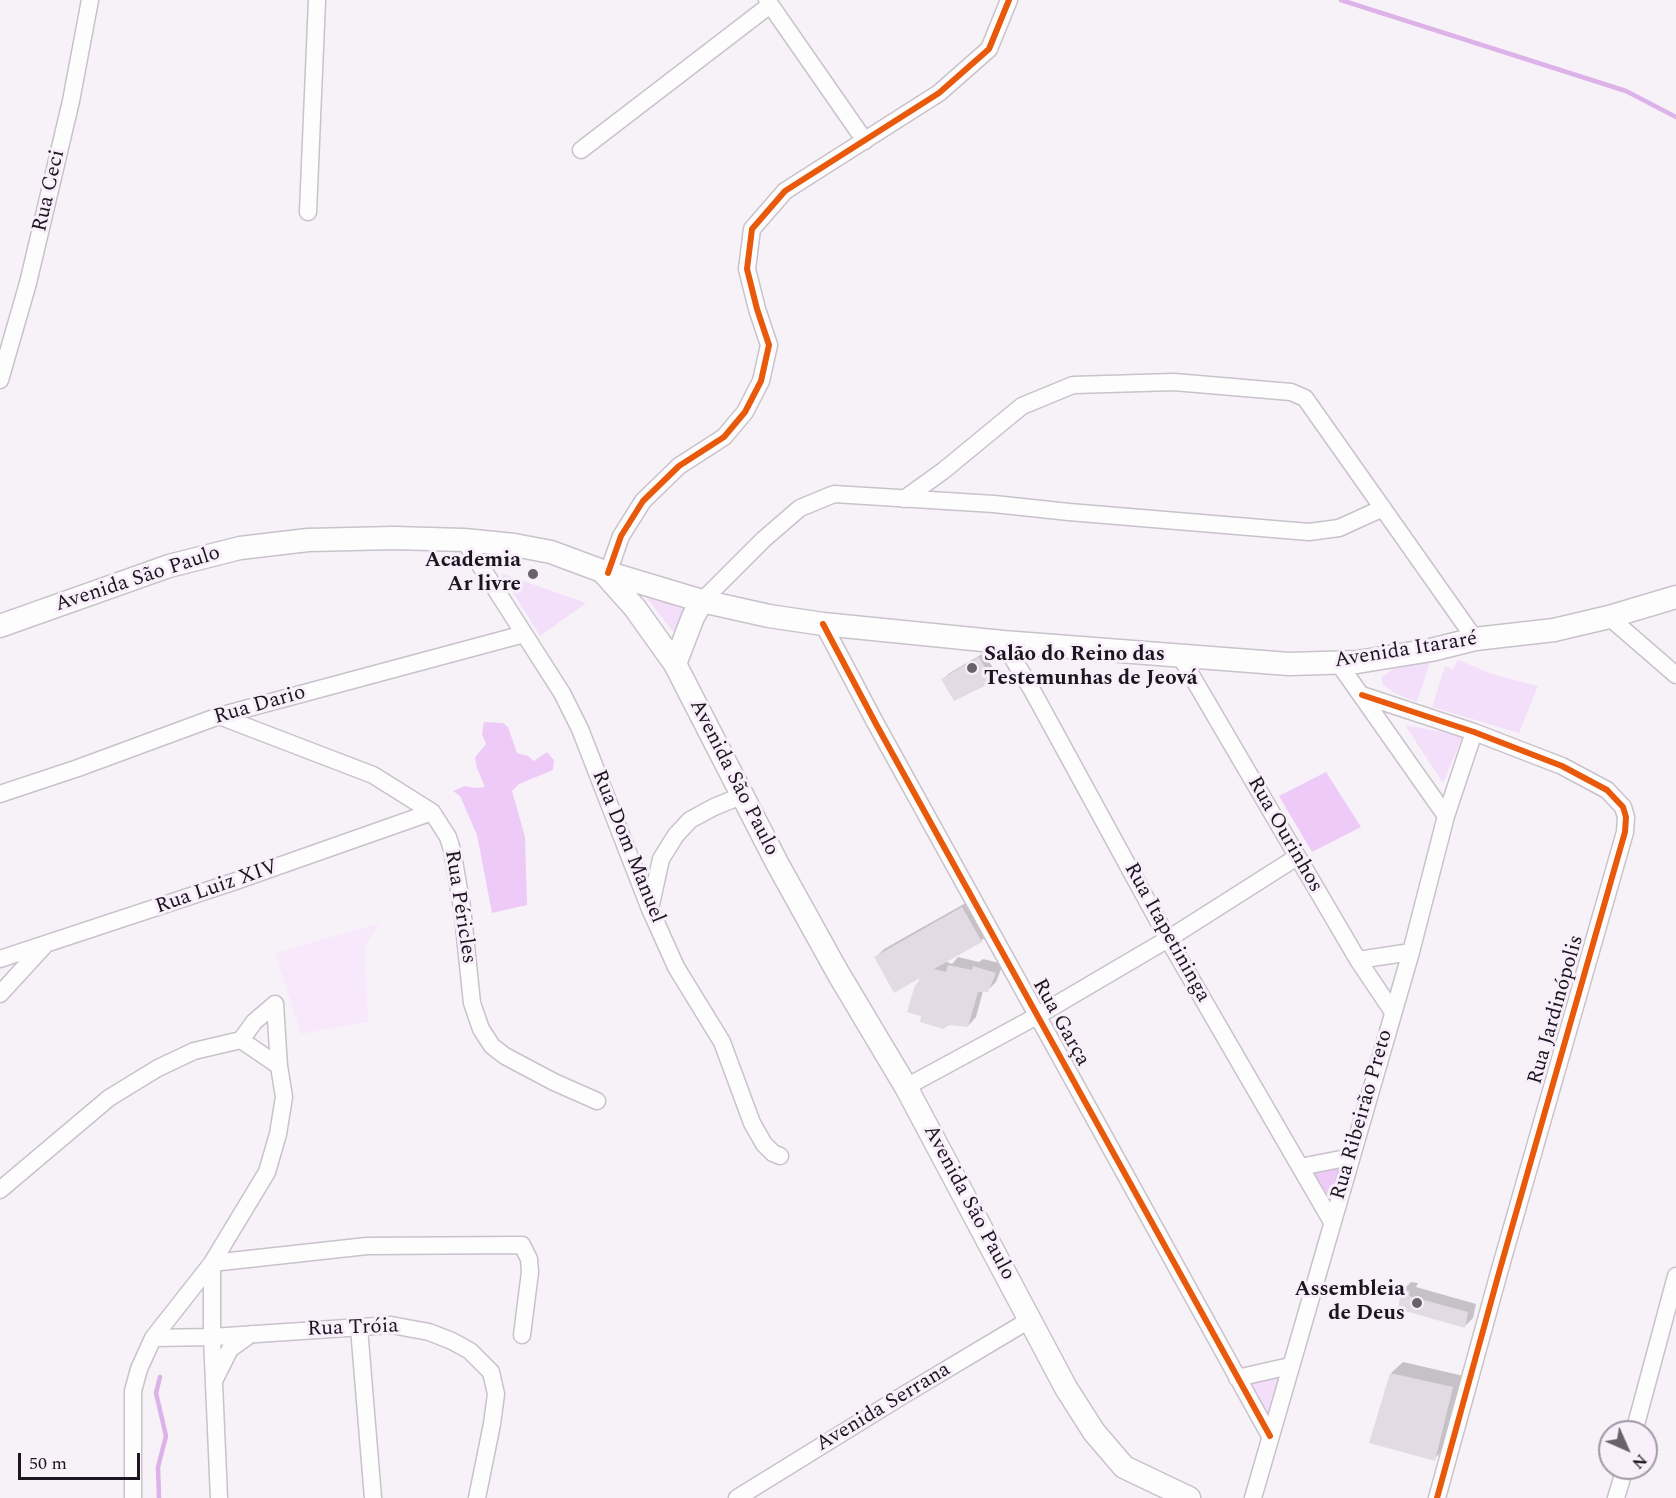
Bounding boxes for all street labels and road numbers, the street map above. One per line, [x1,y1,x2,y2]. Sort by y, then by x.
street label: Rua Ceci [28,148,72,234]
street label: Avenida São Paulo [52,541,224,619]
street label: Avenida Itararé [1333,627,1479,675]
street label: Rua Dario [211,681,309,731]
street label: Avenida São Paulo [683,696,783,860]
street label: Rua Dom Manuel [585,767,669,927]
street label: Rua Ourinhos [1241,773,1327,897]
street label: Rua Péricles [438,848,480,966]
street label: Rua Luiz XIV [153,855,281,921]
street label: Rua Itapetininga [1117,859,1215,1007]
street label: Rua Jardinópolis [1524,932,1590,1088]
street label: Rua Garça [1026,975,1094,1071]
street label: Rua Ribeirão Preto [1327,1027,1399,1203]
street label: Avenida São Paulo [916,1121,1020,1285]
street label: Rua Tróia [307,1315,399,1343]
street label: Avenida Serrana [812,1358,956,1458]

